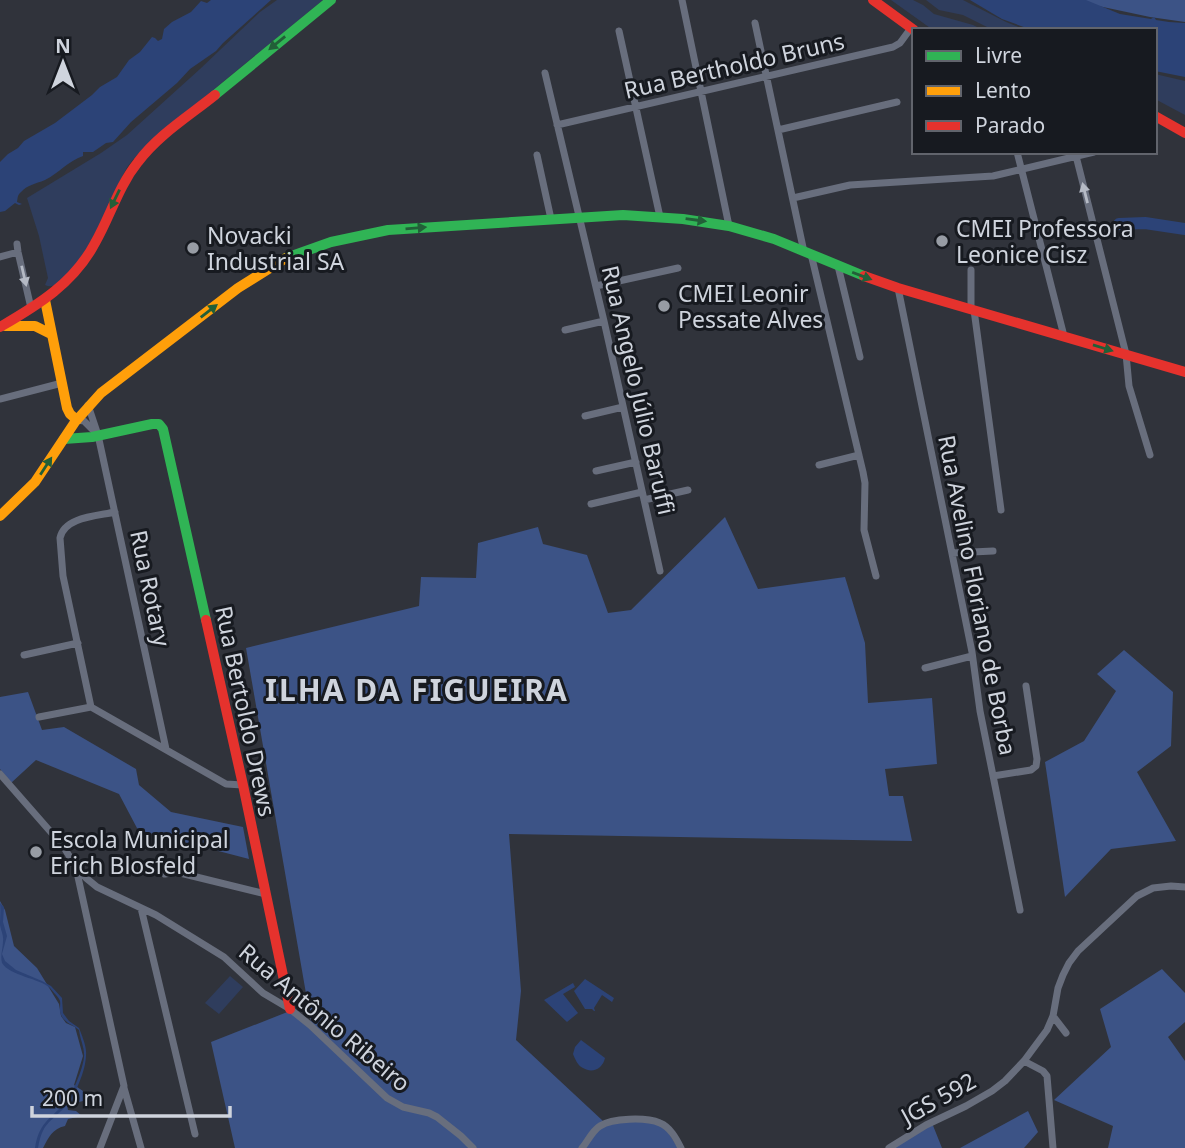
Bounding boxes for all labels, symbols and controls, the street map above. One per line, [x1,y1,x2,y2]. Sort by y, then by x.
street label: Rua Bertholdo Bruns [621,24,847,106]
north arrow [28,28,98,98]
legend [912,28,1157,154]
text: N [55,33,71,59]
one-way arrow [269,35,287,50]
text: Livre [975,41,1022,69]
text: Lento [975,76,1031,104]
text: Parado [975,111,1045,139]
one-way arrow [1080,182,1090,203]
one-way arrow [109,189,121,209]
place label: CMEI Professora Leonice Cisz [956,212,1134,270]
one-way arrow [685,215,707,226]
place label: Novacki Industrial SA [207,219,345,277]
one-way arrow [405,222,427,233]
marker: CMEI Professora Leonice Cisz [934,233,950,249]
marker: Novacki Industrial SA [185,240,201,256]
street label: Rua Angelo Júlio Baruffi [595,262,683,518]
one-way arrow [18,266,29,288]
one-way arrow [851,270,872,281]
place label: CMEI Leonir Pessate Alves [678,277,823,335]
marker: CMEI Leonir Pessate Alves [656,298,672,314]
one-way arrow [199,303,217,318]
one-way arrow [1093,343,1114,353]
street label: Rua Avelino Floriano de Borba [931,432,1025,758]
one-way arrow [39,457,52,476]
street label: Rua Rotary [123,527,179,649]
street label: Rua Bertoldo Drews [208,603,284,819]
district label: ILHA DA FIGUEIRA [265,669,569,710]
place label: Escola Municipal Erich Blosfeld [50,823,229,881]
marker: Escola Municipal Erich Blosfeld [28,844,44,860]
street label: Rua Antônio Ribeiro [232,936,418,1098]
street label: JGS 592 [893,1064,981,1133]
scale bar [32,1074,229,1118]
text: 200 m [42,1084,103,1112]

